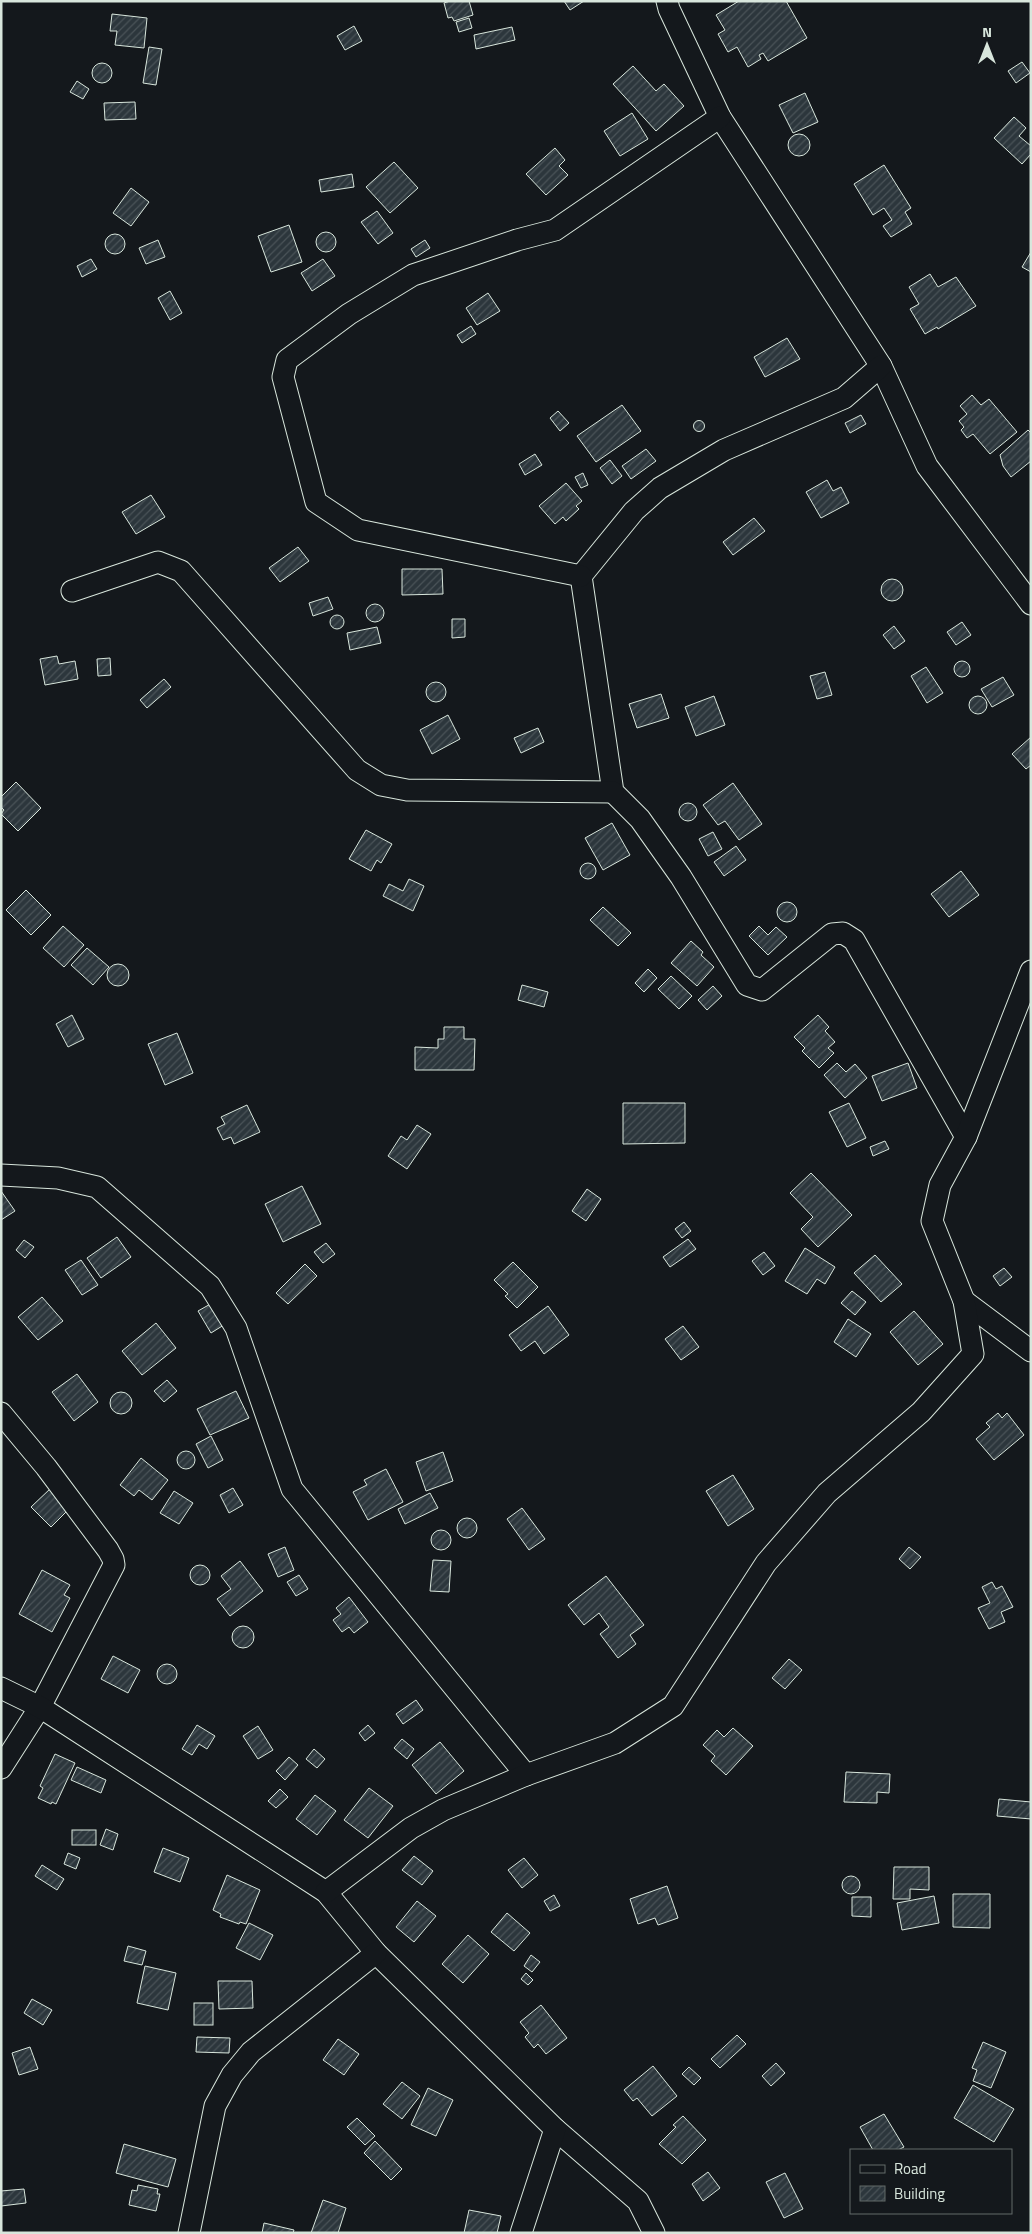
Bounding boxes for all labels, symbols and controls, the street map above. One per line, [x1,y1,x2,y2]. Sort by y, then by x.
north arrow [962,20,1012,70]
text: N [982,21,992,42]
legend [850,2149,1012,2214]
text: Road [894,2157,926,2180]
text: Building [894,2182,945,2205]

